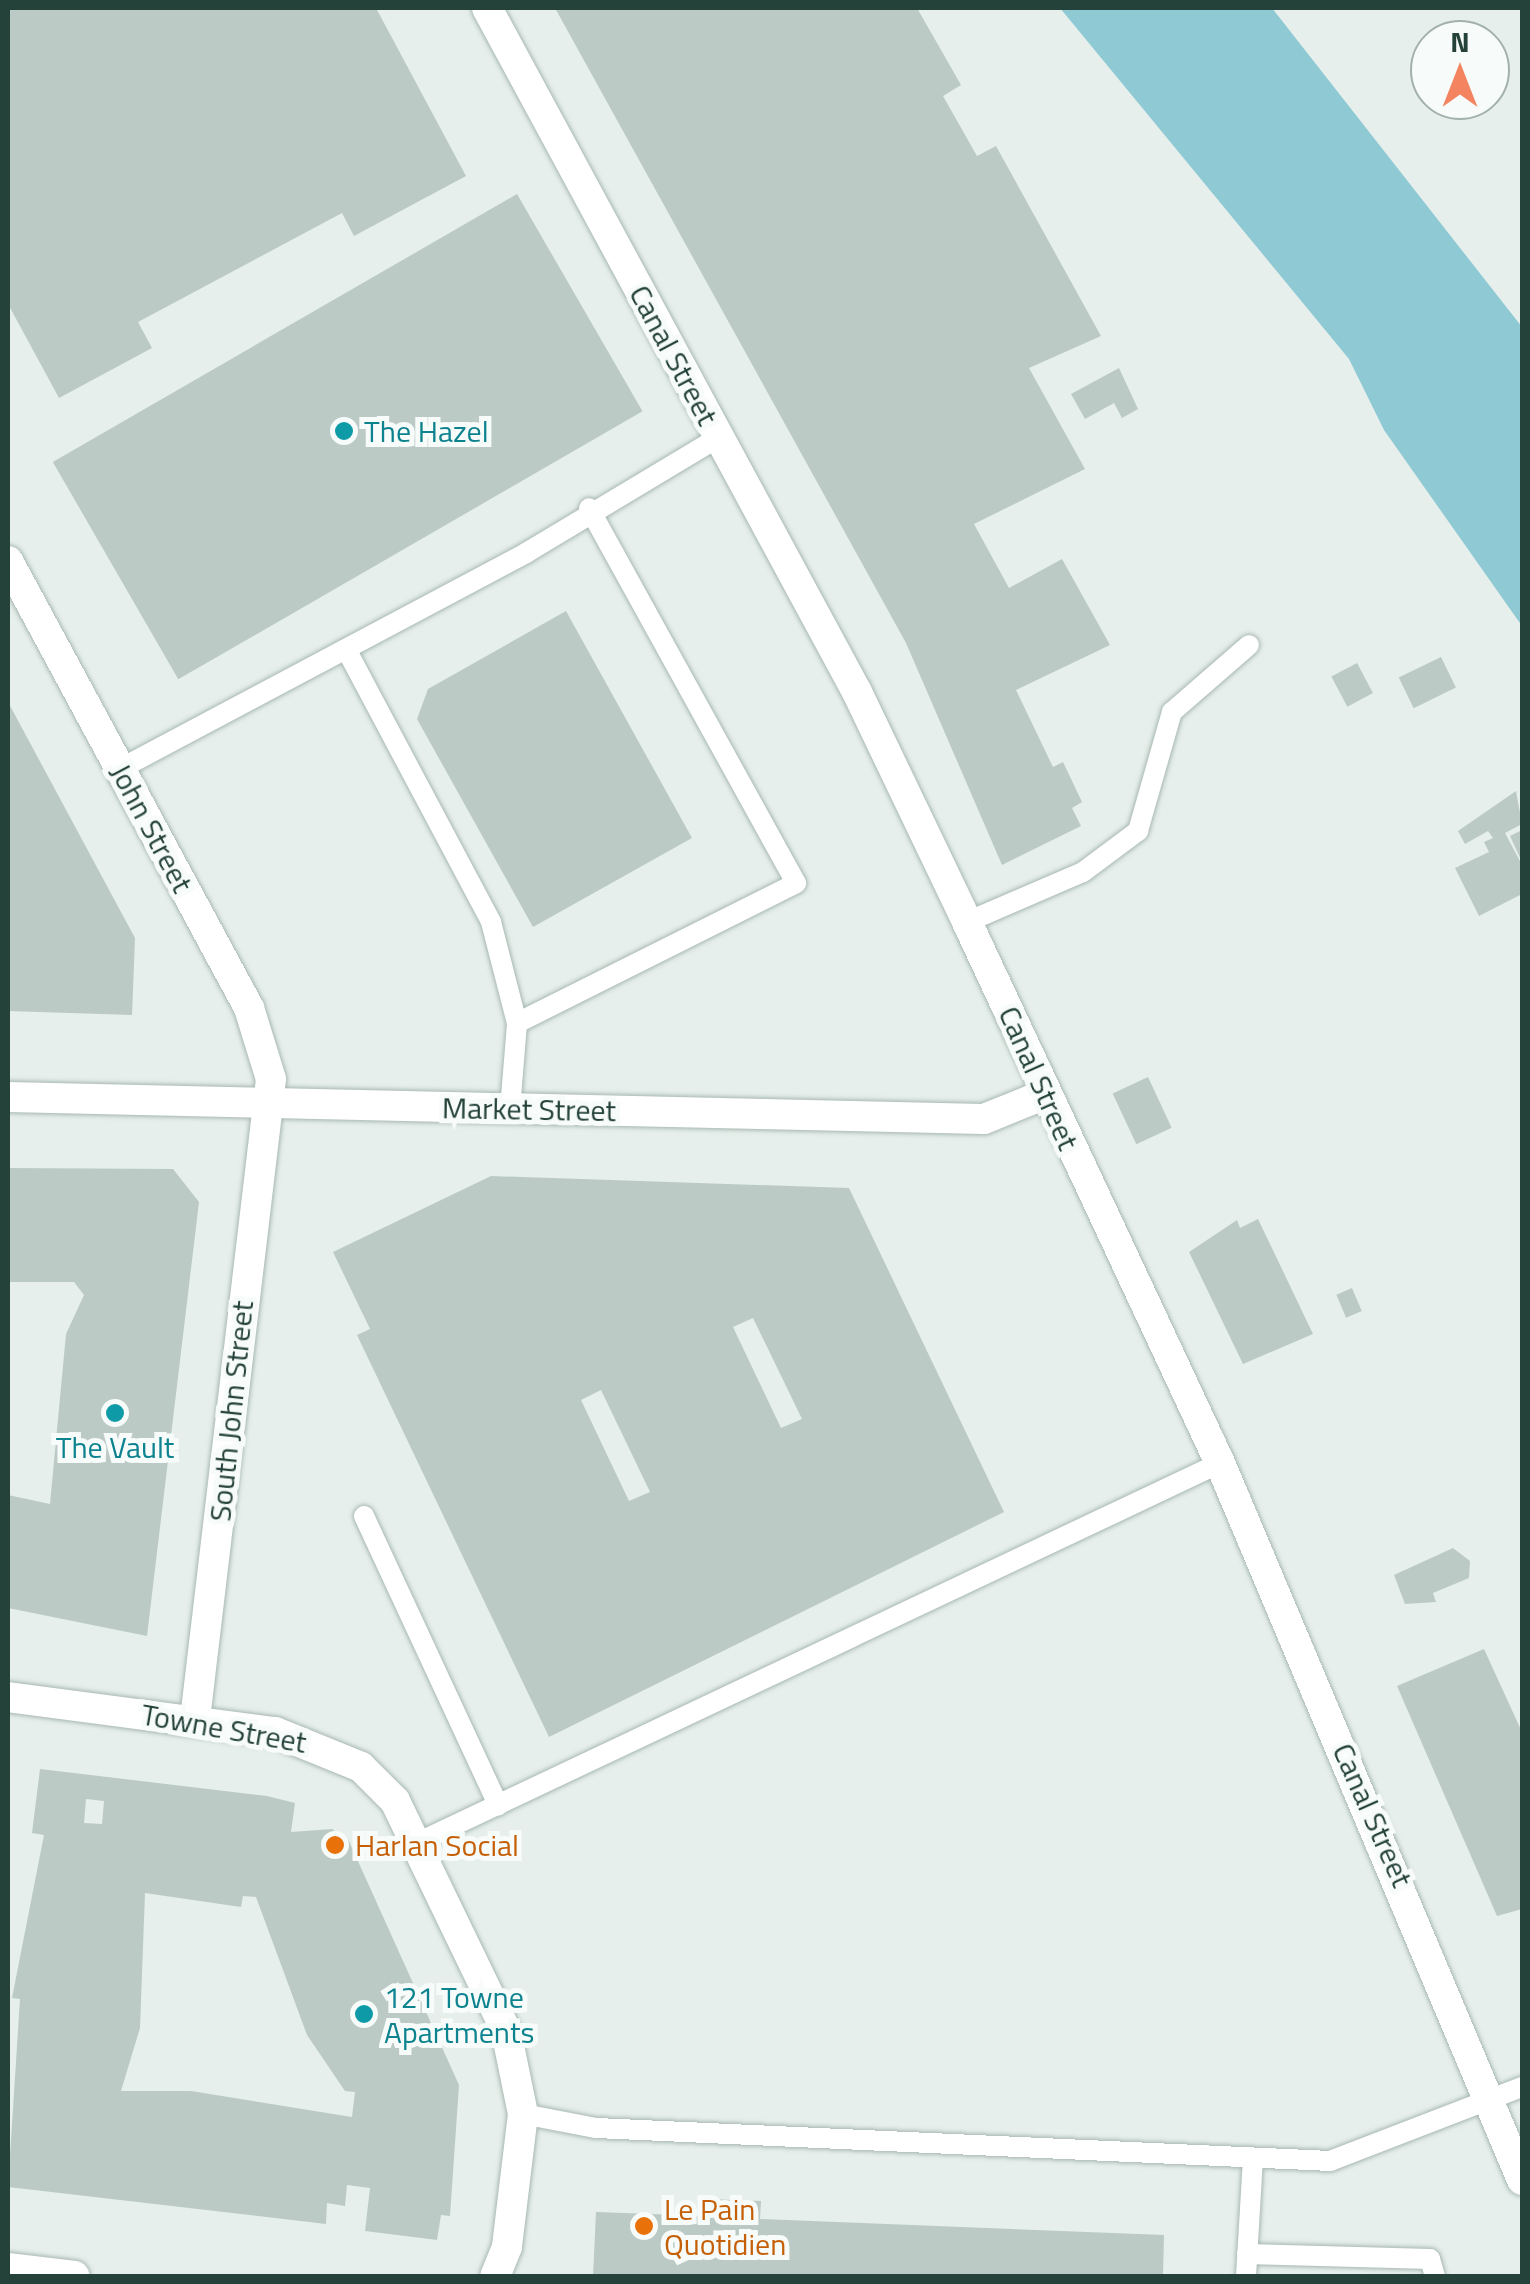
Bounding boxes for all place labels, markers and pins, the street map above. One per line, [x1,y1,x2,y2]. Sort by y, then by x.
place label: The Hazel [364,413,489,449]
marker: The Hazel [333,420,355,442]
marker: The Vault [104,1402,126,1424]
place label: The Vault [56,1429,174,1465]
place label: Harlan Social [355,1827,519,1863]
marker: Harlan Social [324,1834,346,1856]
place label: 121 Towne Apartments [384,1979,534,2050]
marker: 121 Towne Apartments [353,2003,375,2025]
place label: Le Pain Quotidien [664,2191,786,2262]
marker: Le Pain Quotidien [633,2215,655,2237]

